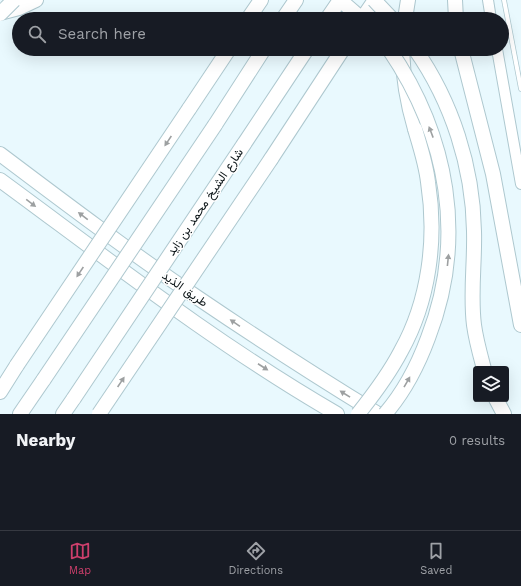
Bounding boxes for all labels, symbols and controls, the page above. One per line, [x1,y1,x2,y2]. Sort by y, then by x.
search box [12,12,509,56]
icon: search [26,23,48,45]
text: Search here [58,25,146,43]
one-way arrow [428,125,434,137]
one-way arrow [164,136,172,146]
street label: شارع الشيخ محمد بن زايد [164,146,248,259]
one-way arrow [26,199,37,207]
one-way arrow [78,212,89,220]
one-way arrow [444,254,451,266]
one-way arrow [76,267,84,278]
street label: طريق الذيد [159,268,211,311]
one-way arrow [230,320,241,327]
one-way arrow [258,363,268,371]
map controls [473,366,509,402]
button: layers [473,366,509,402]
one-way arrow [117,376,125,387]
one-way arrow [403,376,410,388]
one-way arrow [339,390,351,397]
text: Nearby [16,430,75,450]
text: 0 results [449,433,505,448]
tab: Map [69,540,91,577]
tab: Directions [229,540,283,577]
tab: Saved [420,540,452,577]

